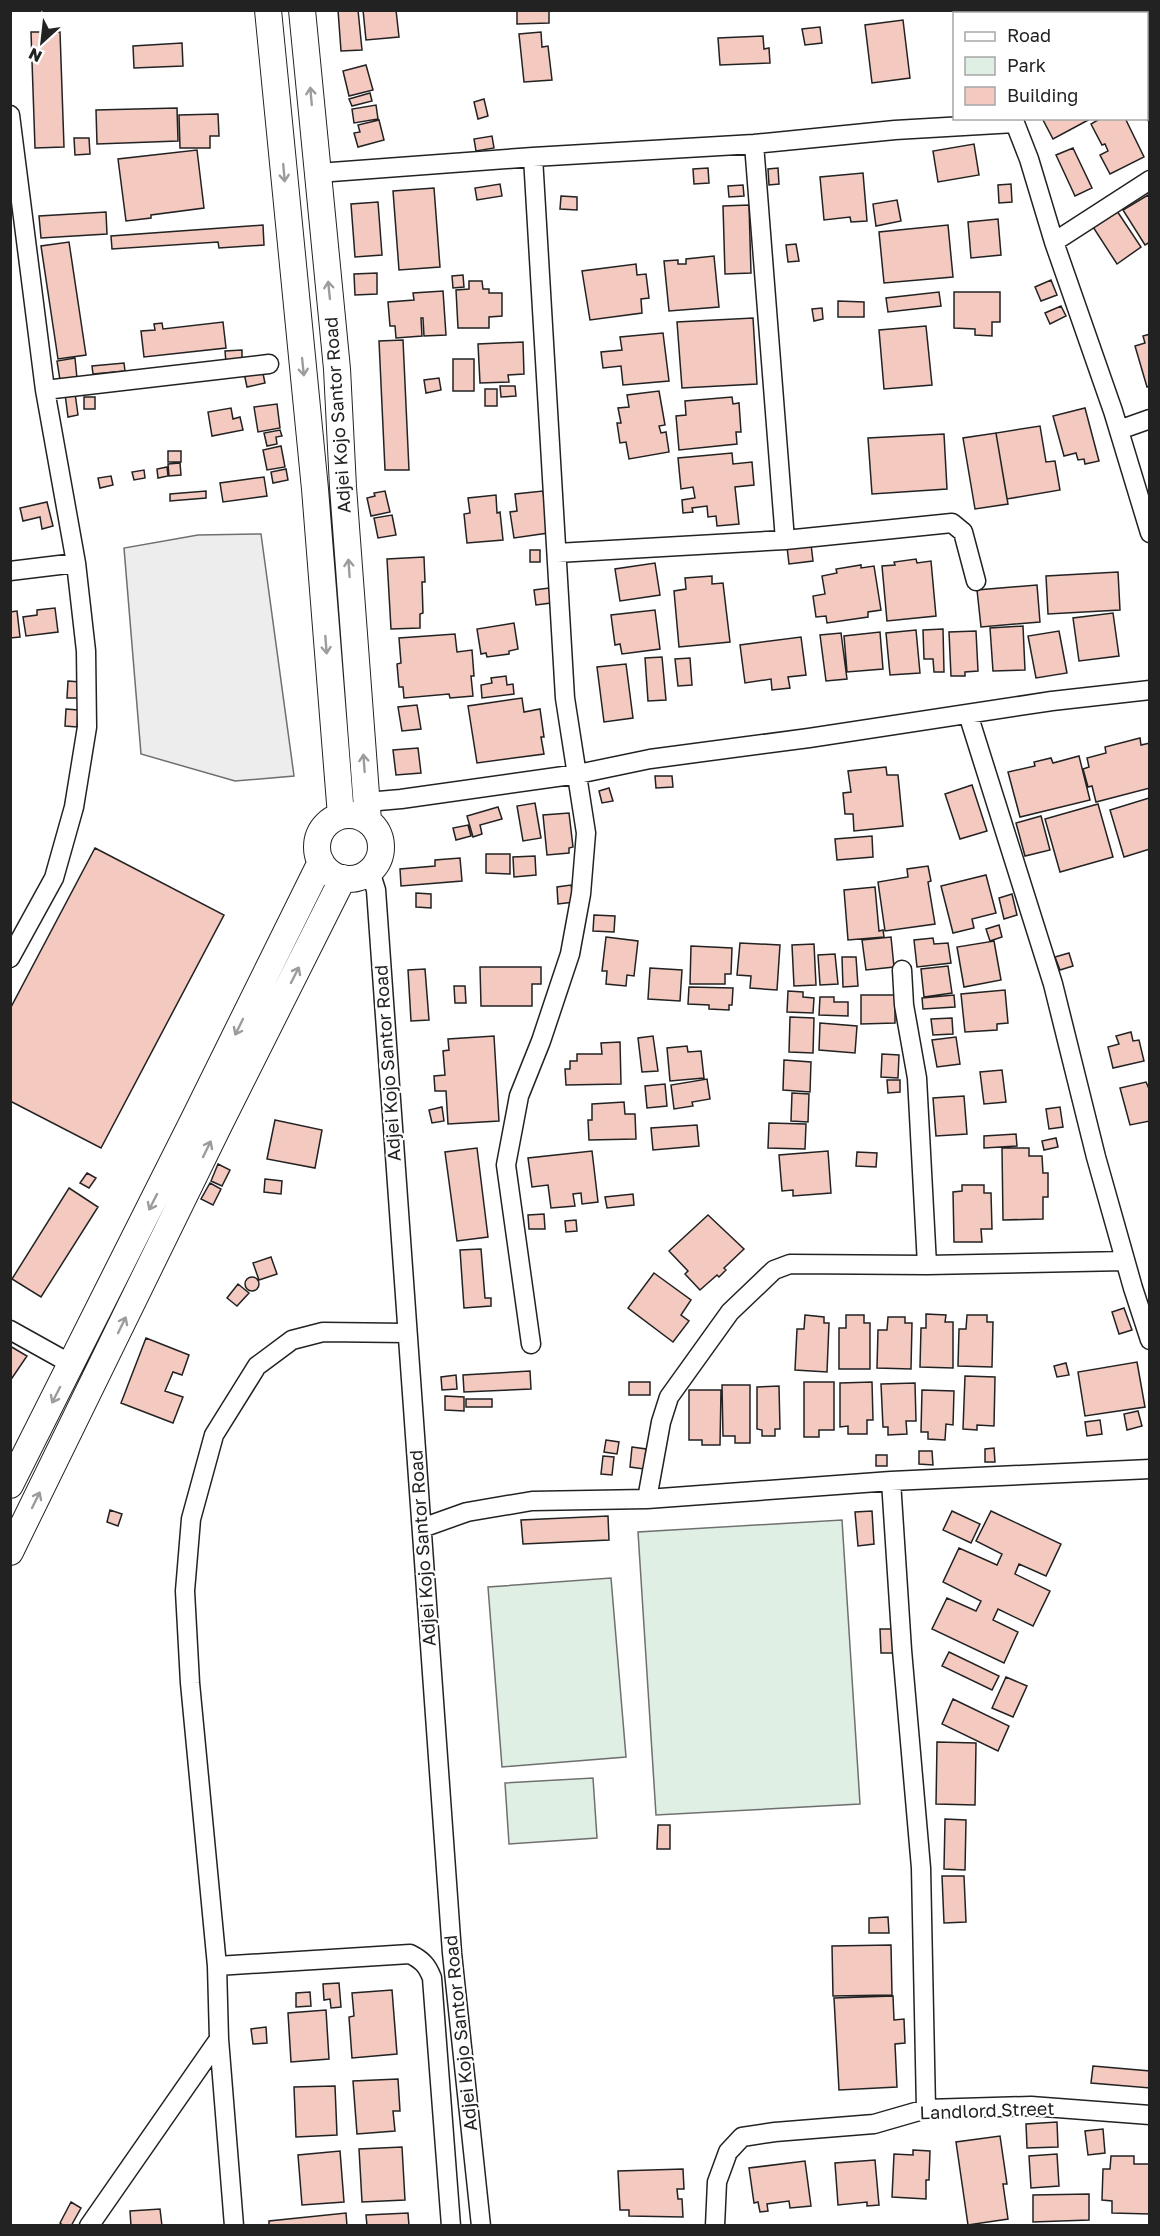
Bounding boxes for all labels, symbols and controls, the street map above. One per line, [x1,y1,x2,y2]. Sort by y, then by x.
north arrow [12,12,72,72]
legend [953,12,1148,120]
text: Road [1007,24,1051,46]
text: N [25,44,45,67]
text: Park [1007,54,1046,76]
text: Building [1007,84,1078,106]
one-way arrow [305,86,316,106]
one-way arrow [279,163,290,183]
one-way arrow [323,280,334,300]
street label: Adjei Kojo Santor Road [319,316,355,514]
one-way arrow [298,357,309,377]
one-way arrow [343,559,354,579]
one-way arrow [321,635,332,655]
one-way arrow [358,753,369,773]
street label: Adjei Kojo Santor Road [369,964,405,1162]
one-way arrow [290,967,301,985]
one-way arrow [233,1018,245,1036]
one-way arrow [201,1141,213,1159]
one-way arrow [146,1192,158,1210]
one-way arrow [116,1316,128,1334]
one-way arrow [50,1385,61,1403]
street label: Adjei Kojo Santor Road [404,1449,440,1647]
one-way arrow [31,1491,43,1509]
street label: Adjei Kojo Santor Road [439,1934,481,2132]
street label: Landlord Street [919,2097,1055,2123]

